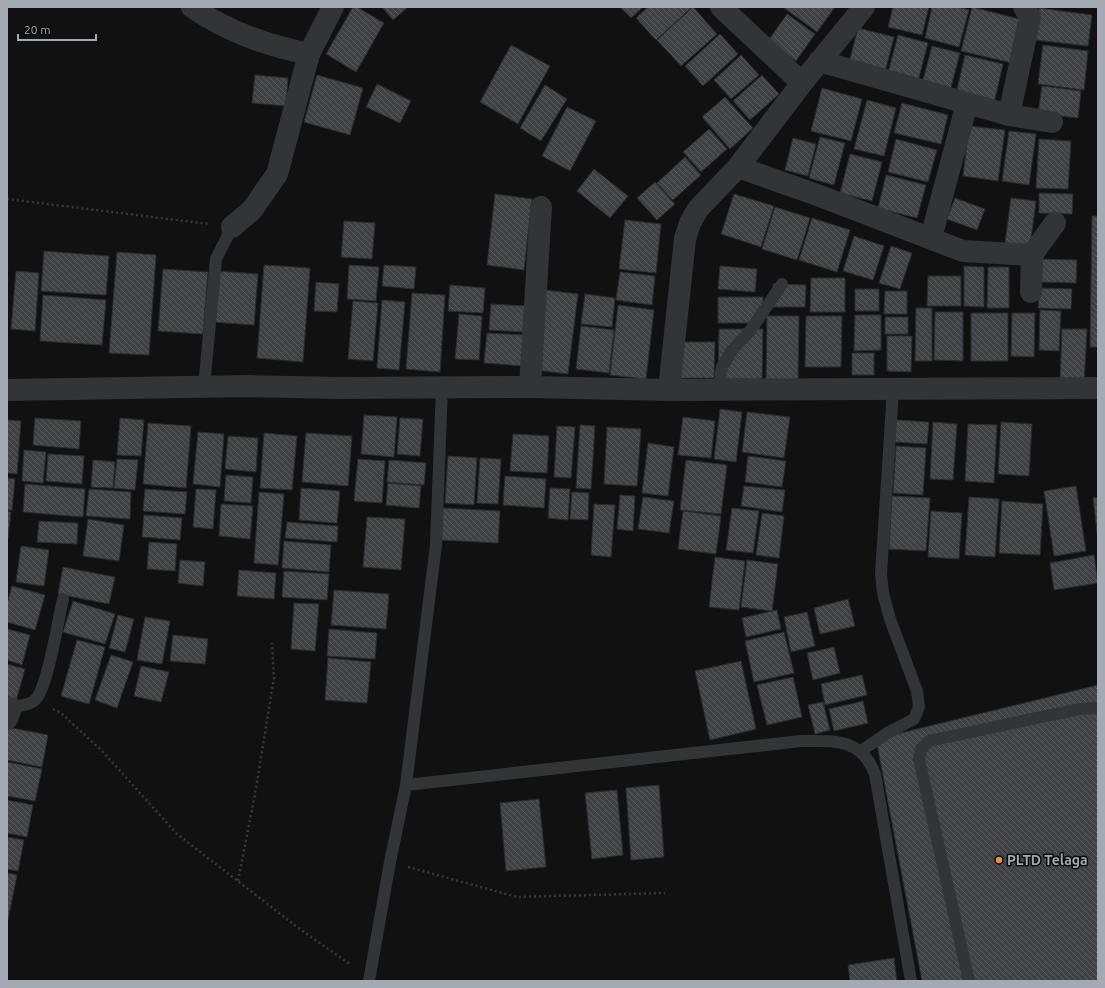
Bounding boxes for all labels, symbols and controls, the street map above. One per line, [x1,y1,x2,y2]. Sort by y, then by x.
scale bar [18,16,96,42]
text: 20 m [24,23,51,36]
place label: PLTD Telaga [1007,852,1088,868]
marker: PLTD Telaga [994,855,1004,865]

